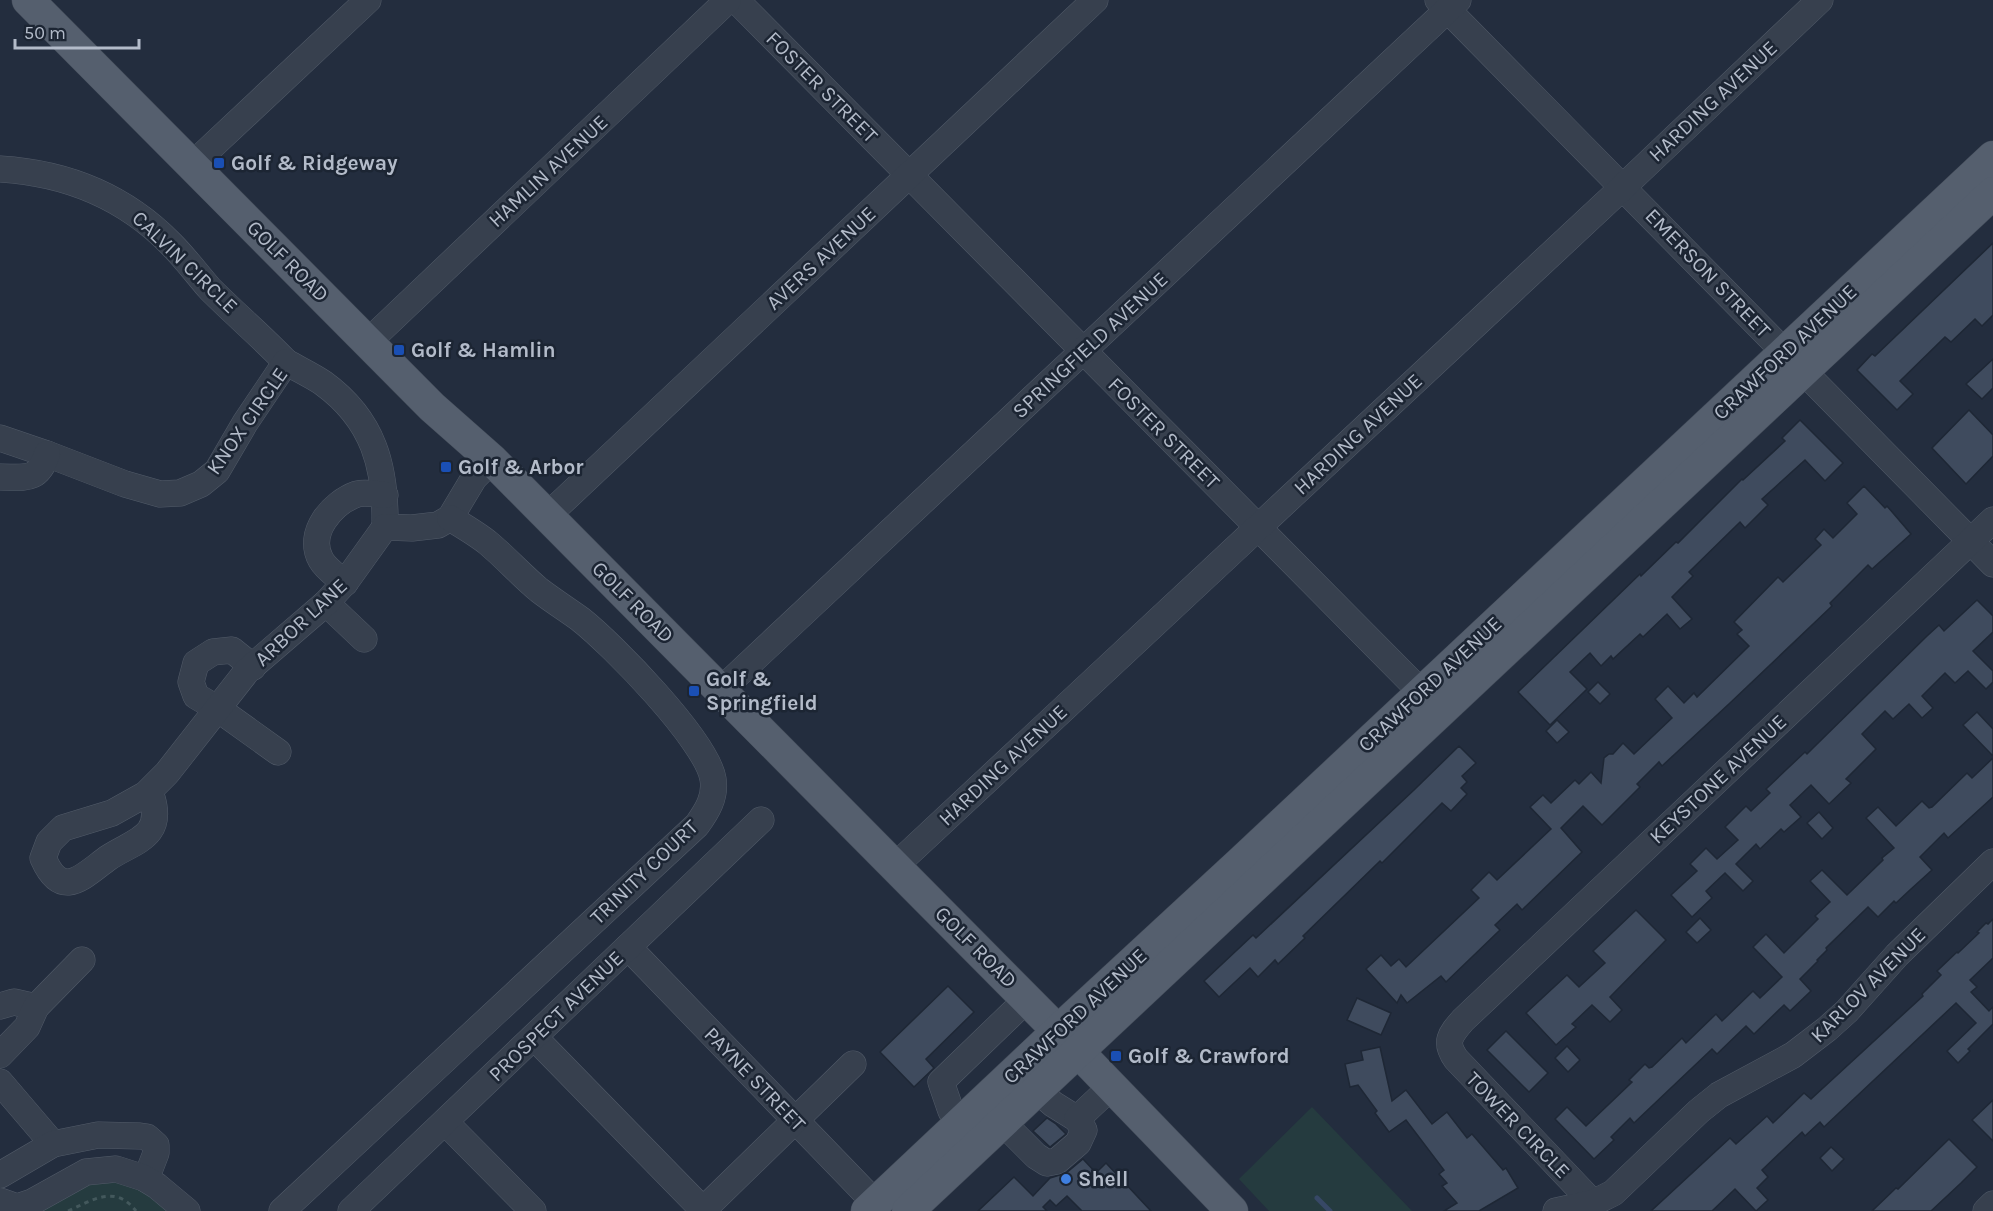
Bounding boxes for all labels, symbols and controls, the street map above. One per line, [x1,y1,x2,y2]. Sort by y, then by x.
scale bar [15,12,140,50]
text: 50 m [24,22,66,44]
street label: FOSTER STREET [761,26,883,148]
street label: HARDING AVENUE [1644,35,1782,167]
street label: HAMLIN AVENUE [484,110,612,232]
place label: Golf & Ridgeway [231,151,398,175]
marker: Golf & Ridgeway [212,156,226,170]
street label: AVERS AVENUE [761,201,881,315]
street label: EMERSON STREET [1640,204,1776,343]
street label: CALVIN CIRCLE [127,206,243,318]
street label: GOLF ROAD [242,215,334,307]
street label: SPRINGFIELD AVENUE [1007,267,1173,423]
street label: CRAWFORD AVENUE [1708,279,1862,425]
place label: Golf & Hamlin [411,338,556,362]
marker: Golf & Hamlin [392,343,406,357]
street label: KNOX CIRCLE [201,363,293,479]
street label: HARDING AVENUE [1289,368,1427,500]
street label: FOSTER STREET [1103,372,1225,494]
place label: Golf & Arbor [458,455,584,479]
marker: Golf & Arbor [439,460,453,474]
street label: GOLF ROAD [587,556,679,648]
street label: ARBOR LANE [250,573,352,671]
street label: CRAWFORD AVENUE [1353,611,1507,757]
place label: Golf & Springfield [706,667,818,715]
marker: Golf & Springfield [687,684,701,698]
street label: HARDING AVENUE [934,699,1072,831]
street label: KEYSTONE AVENUE [1645,709,1791,849]
street label: TRINITY COURT [585,814,703,929]
street label: GOLF ROAD [930,901,1022,993]
street label: KARLOV AVENUE [1806,923,1930,1047]
street label: CRAWFORD AVENUE [998,943,1152,1089]
street label: PROSPECT AVENUE [484,946,628,1086]
street label: PAYNE STREET [699,1022,811,1136]
place label: Golf & Crawford [1128,1044,1290,1068]
marker: Golf & Crawford [1109,1049,1123,1063]
street label: TOWER CIRCLE [1461,1067,1575,1183]
place label: Shell [1078,1167,1128,1191]
marker: Shell [1059,1172,1073,1186]

